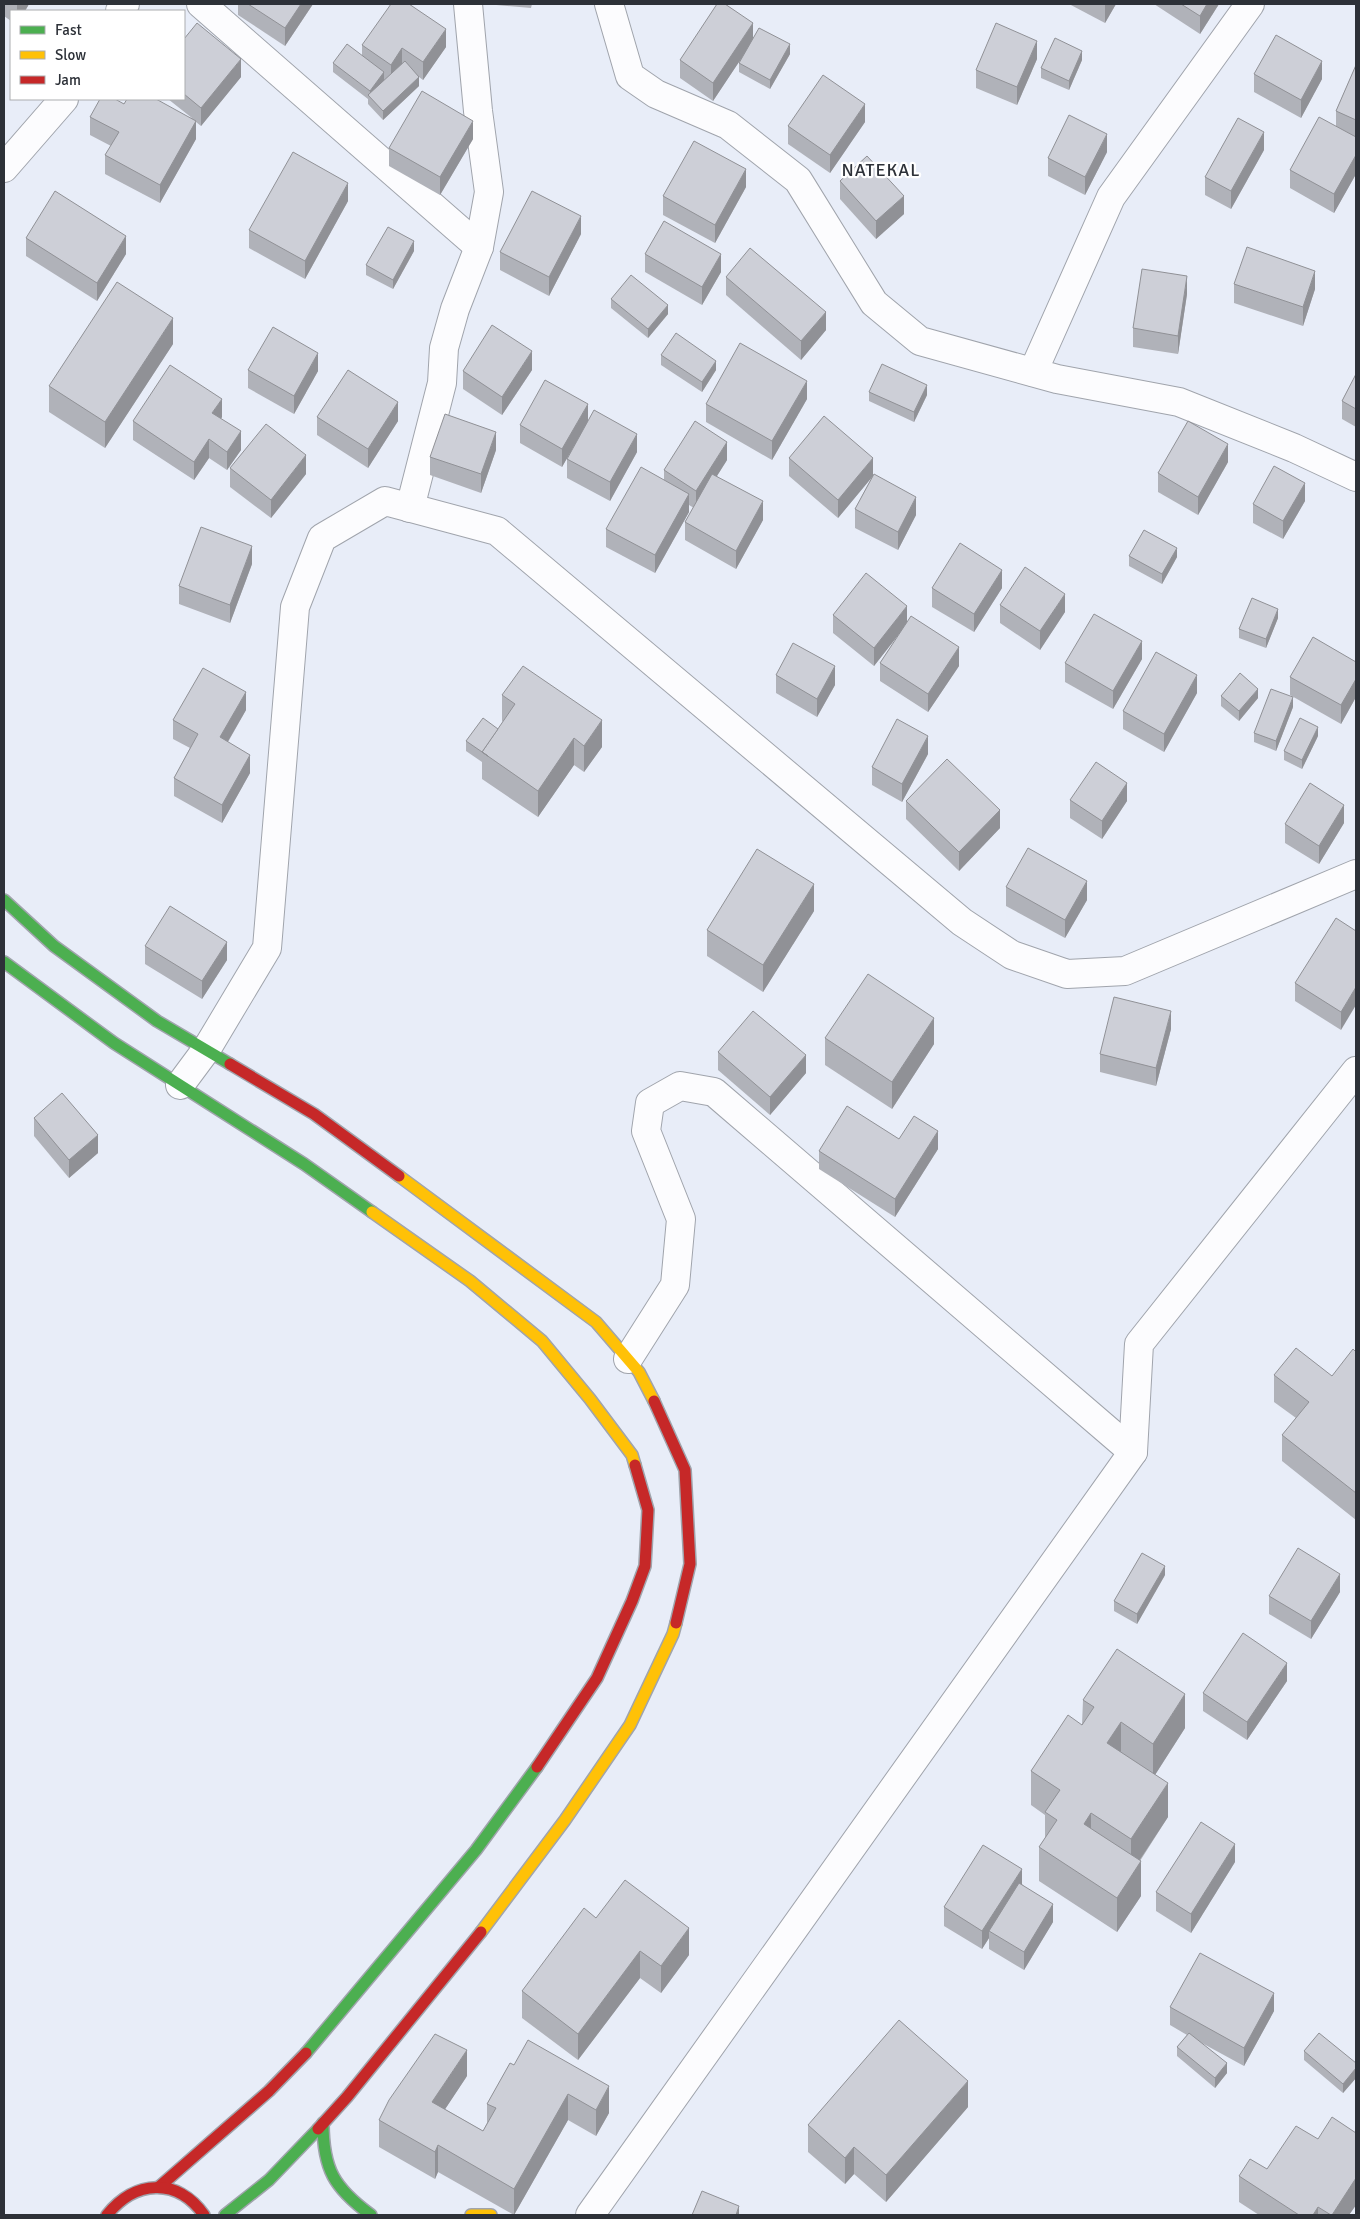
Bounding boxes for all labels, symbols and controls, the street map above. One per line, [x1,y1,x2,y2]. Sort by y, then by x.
legend [10,10,185,100]
text: Fast [55,21,82,39]
text: Slow [55,46,86,64]
text: Jam [55,71,81,89]
district label: NATEKAL [841,159,921,181]

